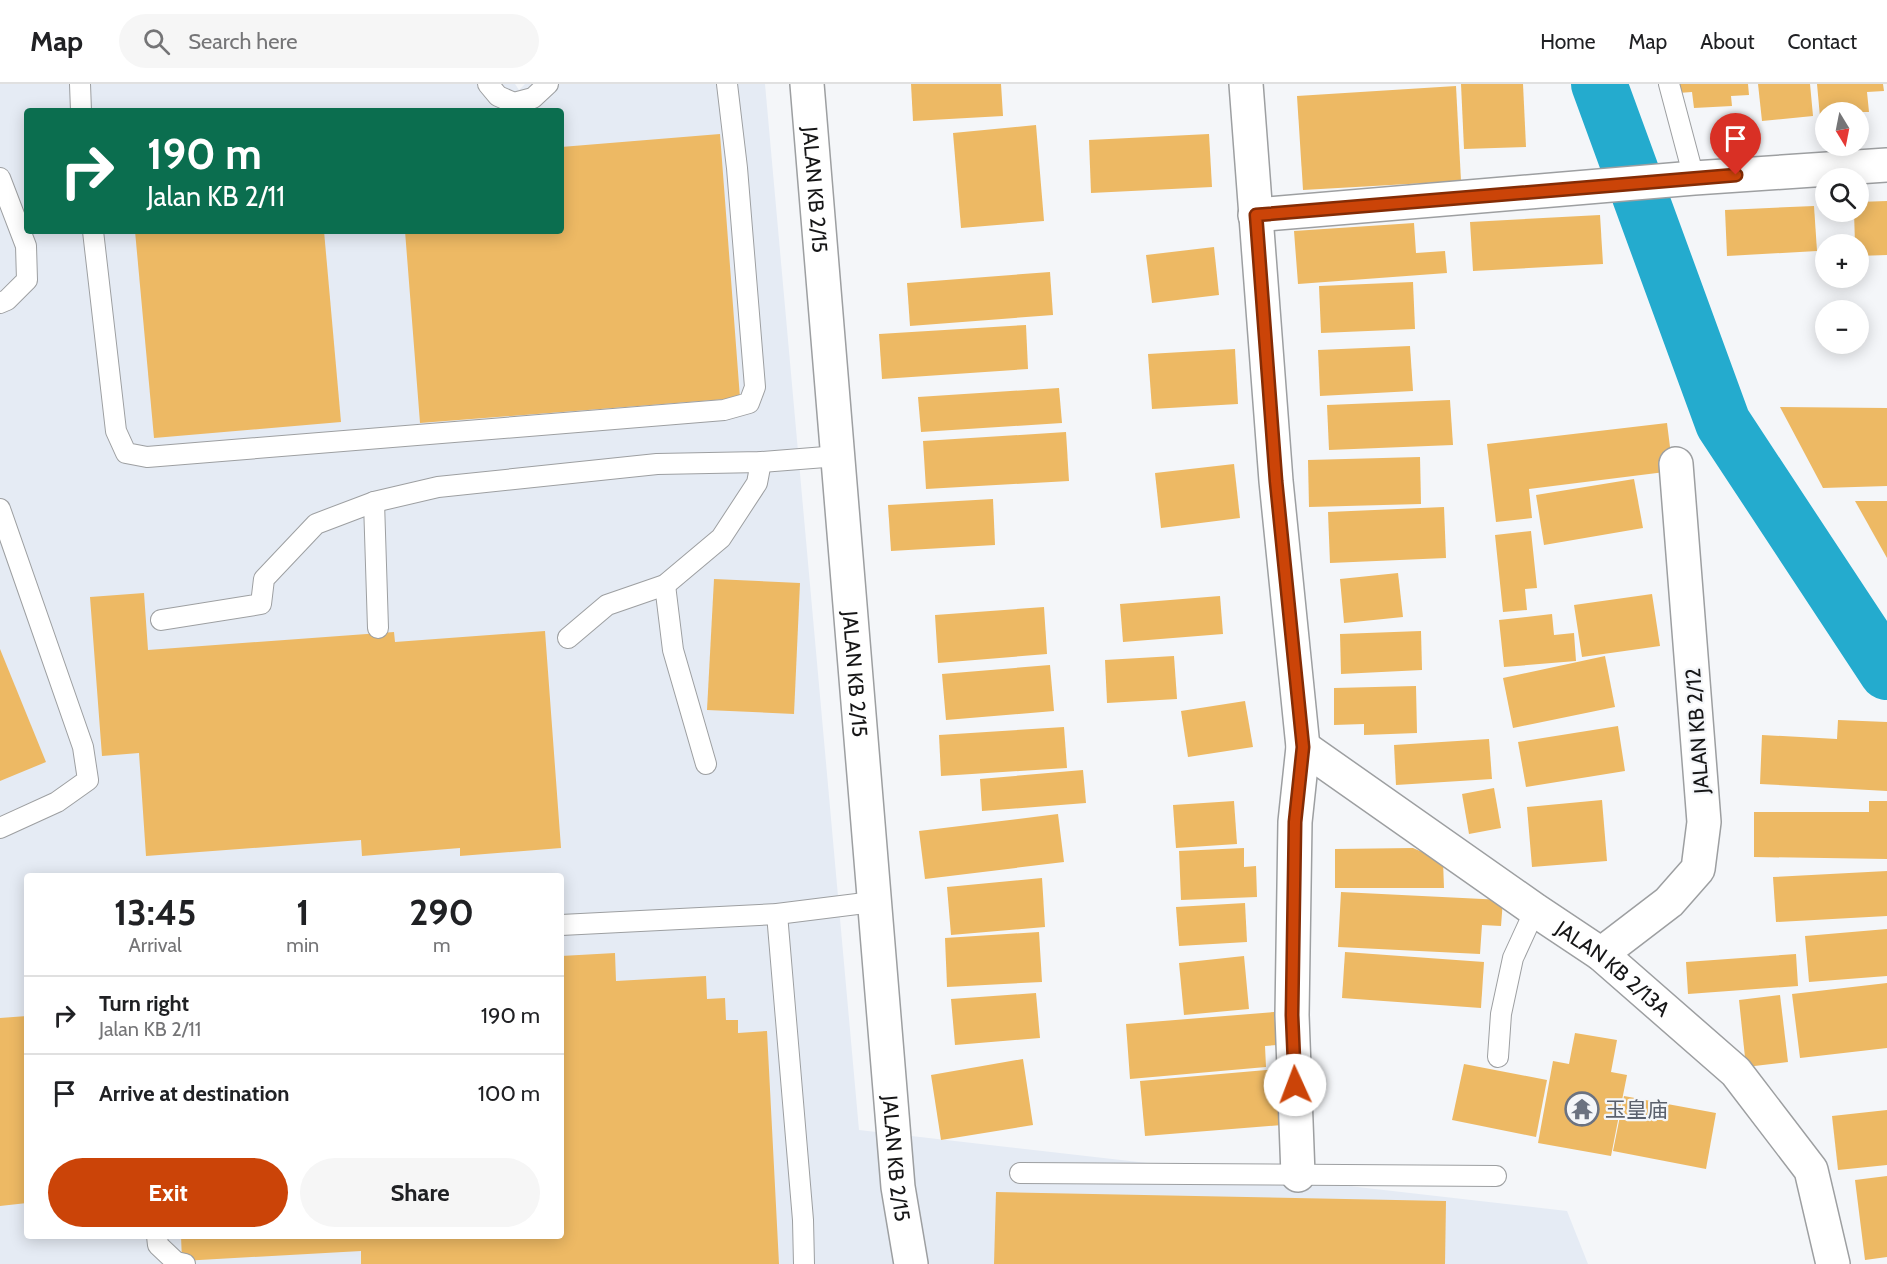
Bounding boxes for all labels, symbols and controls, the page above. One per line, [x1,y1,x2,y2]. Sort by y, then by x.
search box [119,14,539,68]
text: Map [30,24,83,58]
icon: search [140,25,173,58]
text: Search here [188,28,297,55]
text: Home [1540,29,1596,54]
text: Map [1629,29,1667,54]
text: About [1700,29,1754,54]
text: Contact [1787,29,1857,54]
north arrow [1815,102,1869,156]
map controls [1815,102,1869,354]
pin [1710,113,1761,175]
icon: arrive [1719,122,1752,155]
street label: JALAN KB 2/15 [798,125,833,254]
text: 190 m [147,128,262,180]
icon: right [48,132,126,210]
button: search [1815,168,1869,222]
text: Jalan KB 2/11 [147,180,285,213]
button: + [1815,234,1869,288]
button: − [1815,300,1869,354]
street label: JALAN KB 2/15 [838,609,873,738]
street label: JALAN KB 2/12 [1680,667,1714,796]
text: 13:45 [114,890,196,934]
text: 1 [296,890,309,934]
text: 290 [409,890,474,934]
street label: JALAN KB 2/13A [1550,914,1675,1021]
text: Arrival [129,933,182,957]
text: min [286,933,319,957]
text: m [433,933,450,957]
text: Turn right [99,990,189,1017]
icon: right [48,999,81,1032]
text: 190 m [481,1002,540,1029]
text: Jalan KB 2/11 [99,1017,201,1041]
position arrow [1263,1053,1327,1117]
icon: arrive [48,1077,81,1110]
text: Arrive at destination [99,1080,289,1107]
text: 100 m [478,1080,540,1107]
temple icon: 玉皇庙 [1564,1091,1600,1127]
street label: JALAN KB 2/15 [878,1093,916,1223]
place label: 玉皇庙 [1605,1097,1668,1122]
button: Exit [48,1158,288,1227]
button: Share [300,1158,540,1227]

